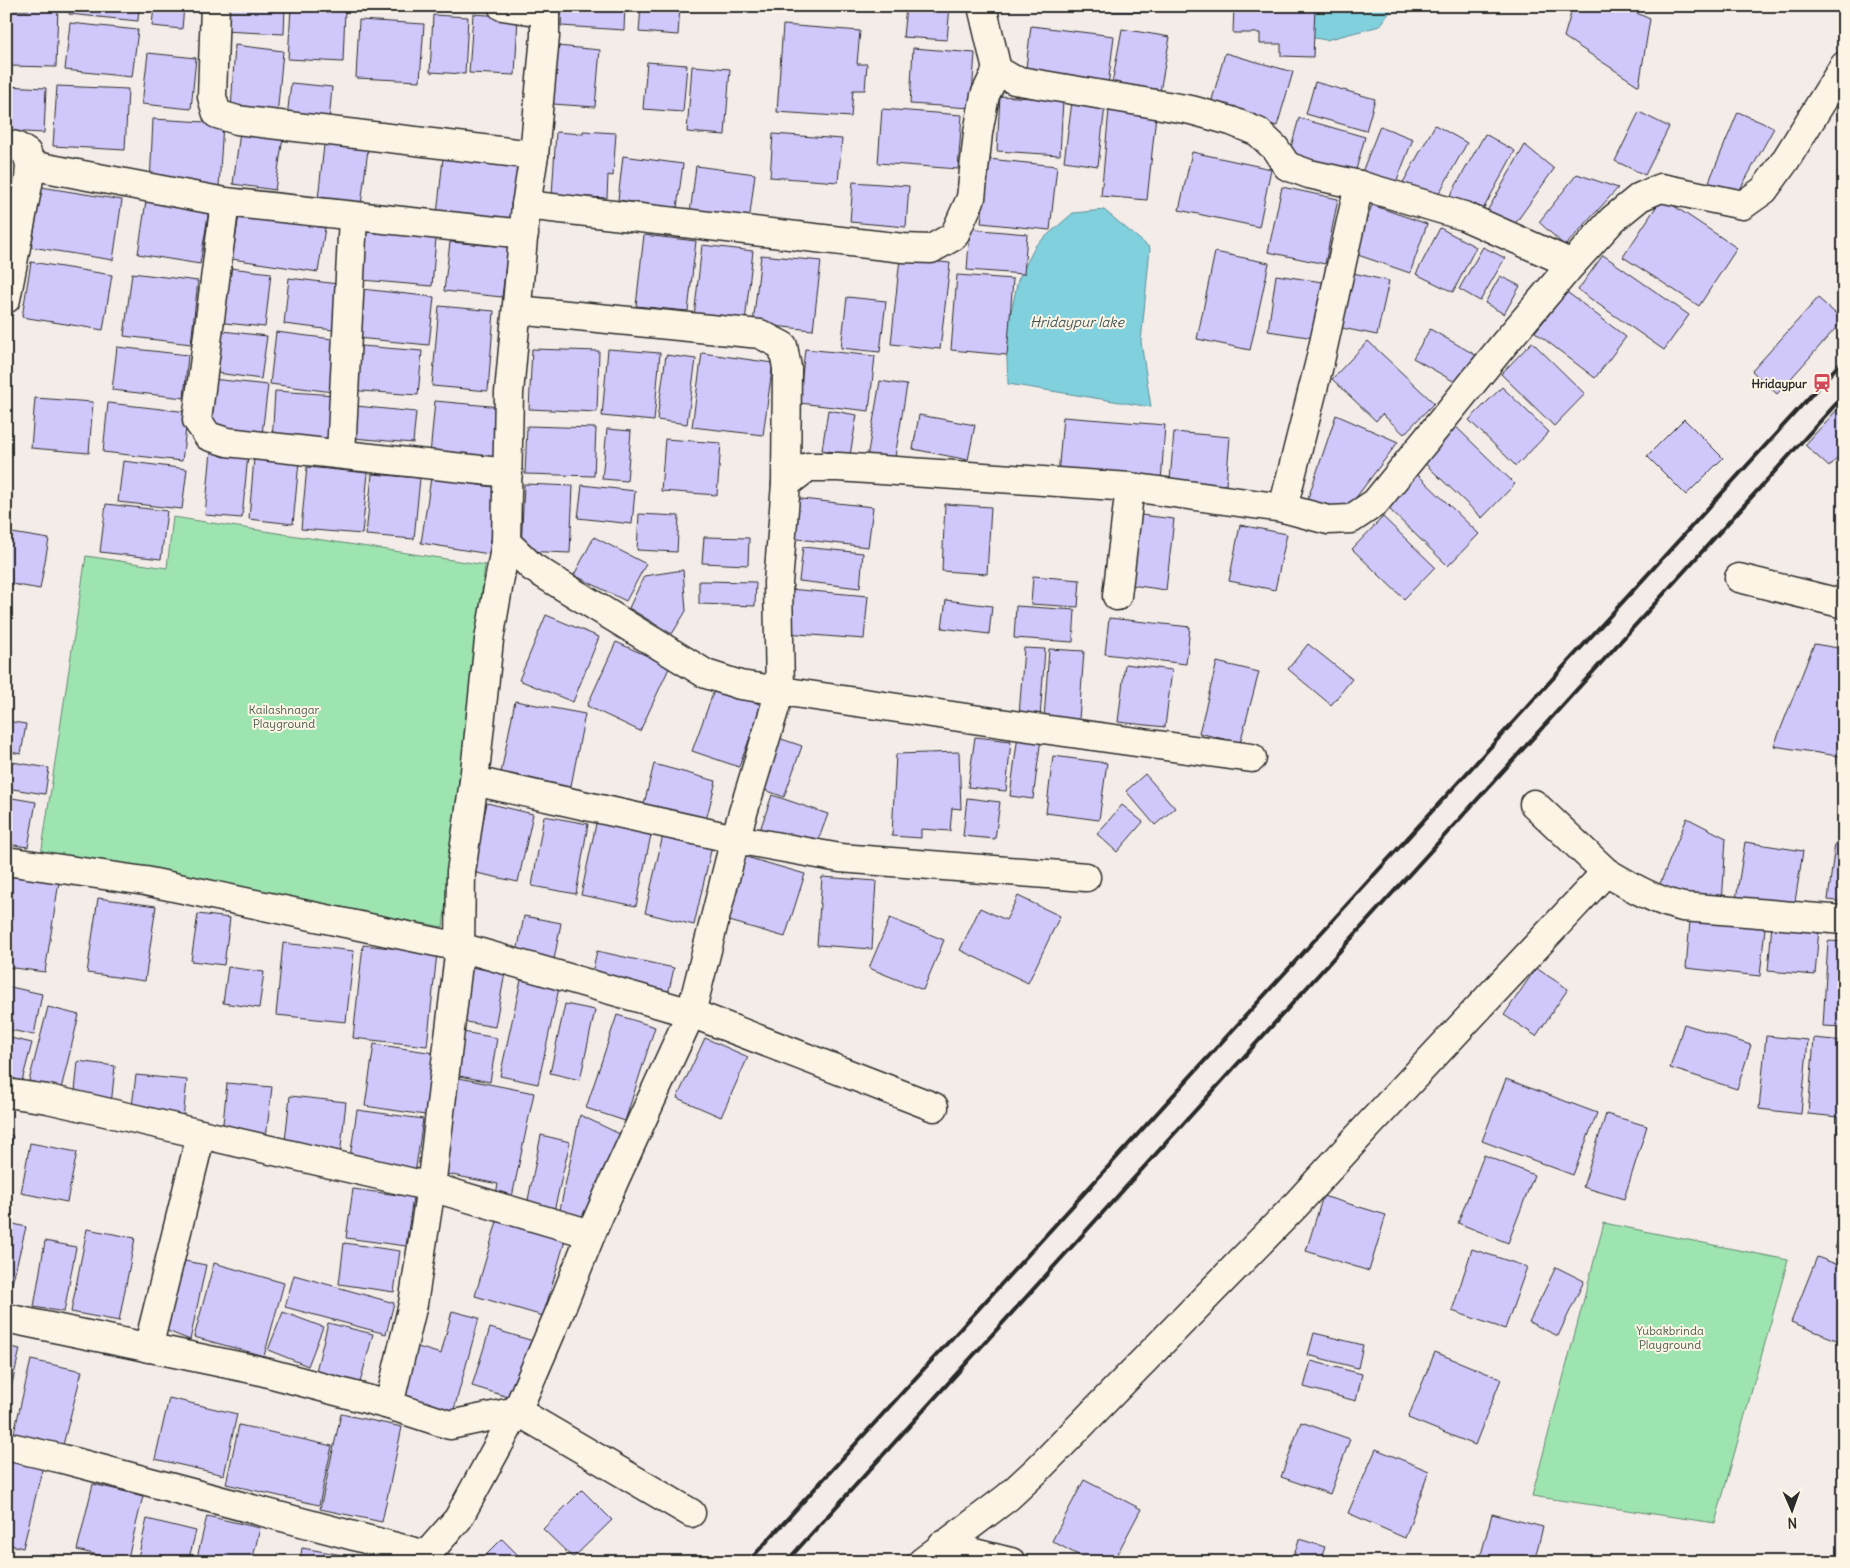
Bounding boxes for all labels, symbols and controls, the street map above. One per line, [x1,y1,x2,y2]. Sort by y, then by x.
water label: Hridaypur lake [1030,313,1125,331]
station icon: Hridaypur [1811,372,1833,394]
place label: Hridaypur [1751,376,1807,392]
park label: Kailashnagar Playground [249,702,320,731]
park label: Yubakbrinda Playground [1636,1323,1704,1352]
north arrow [1768,1486,1818,1536]
text: N [1787,1514,1798,1532]

